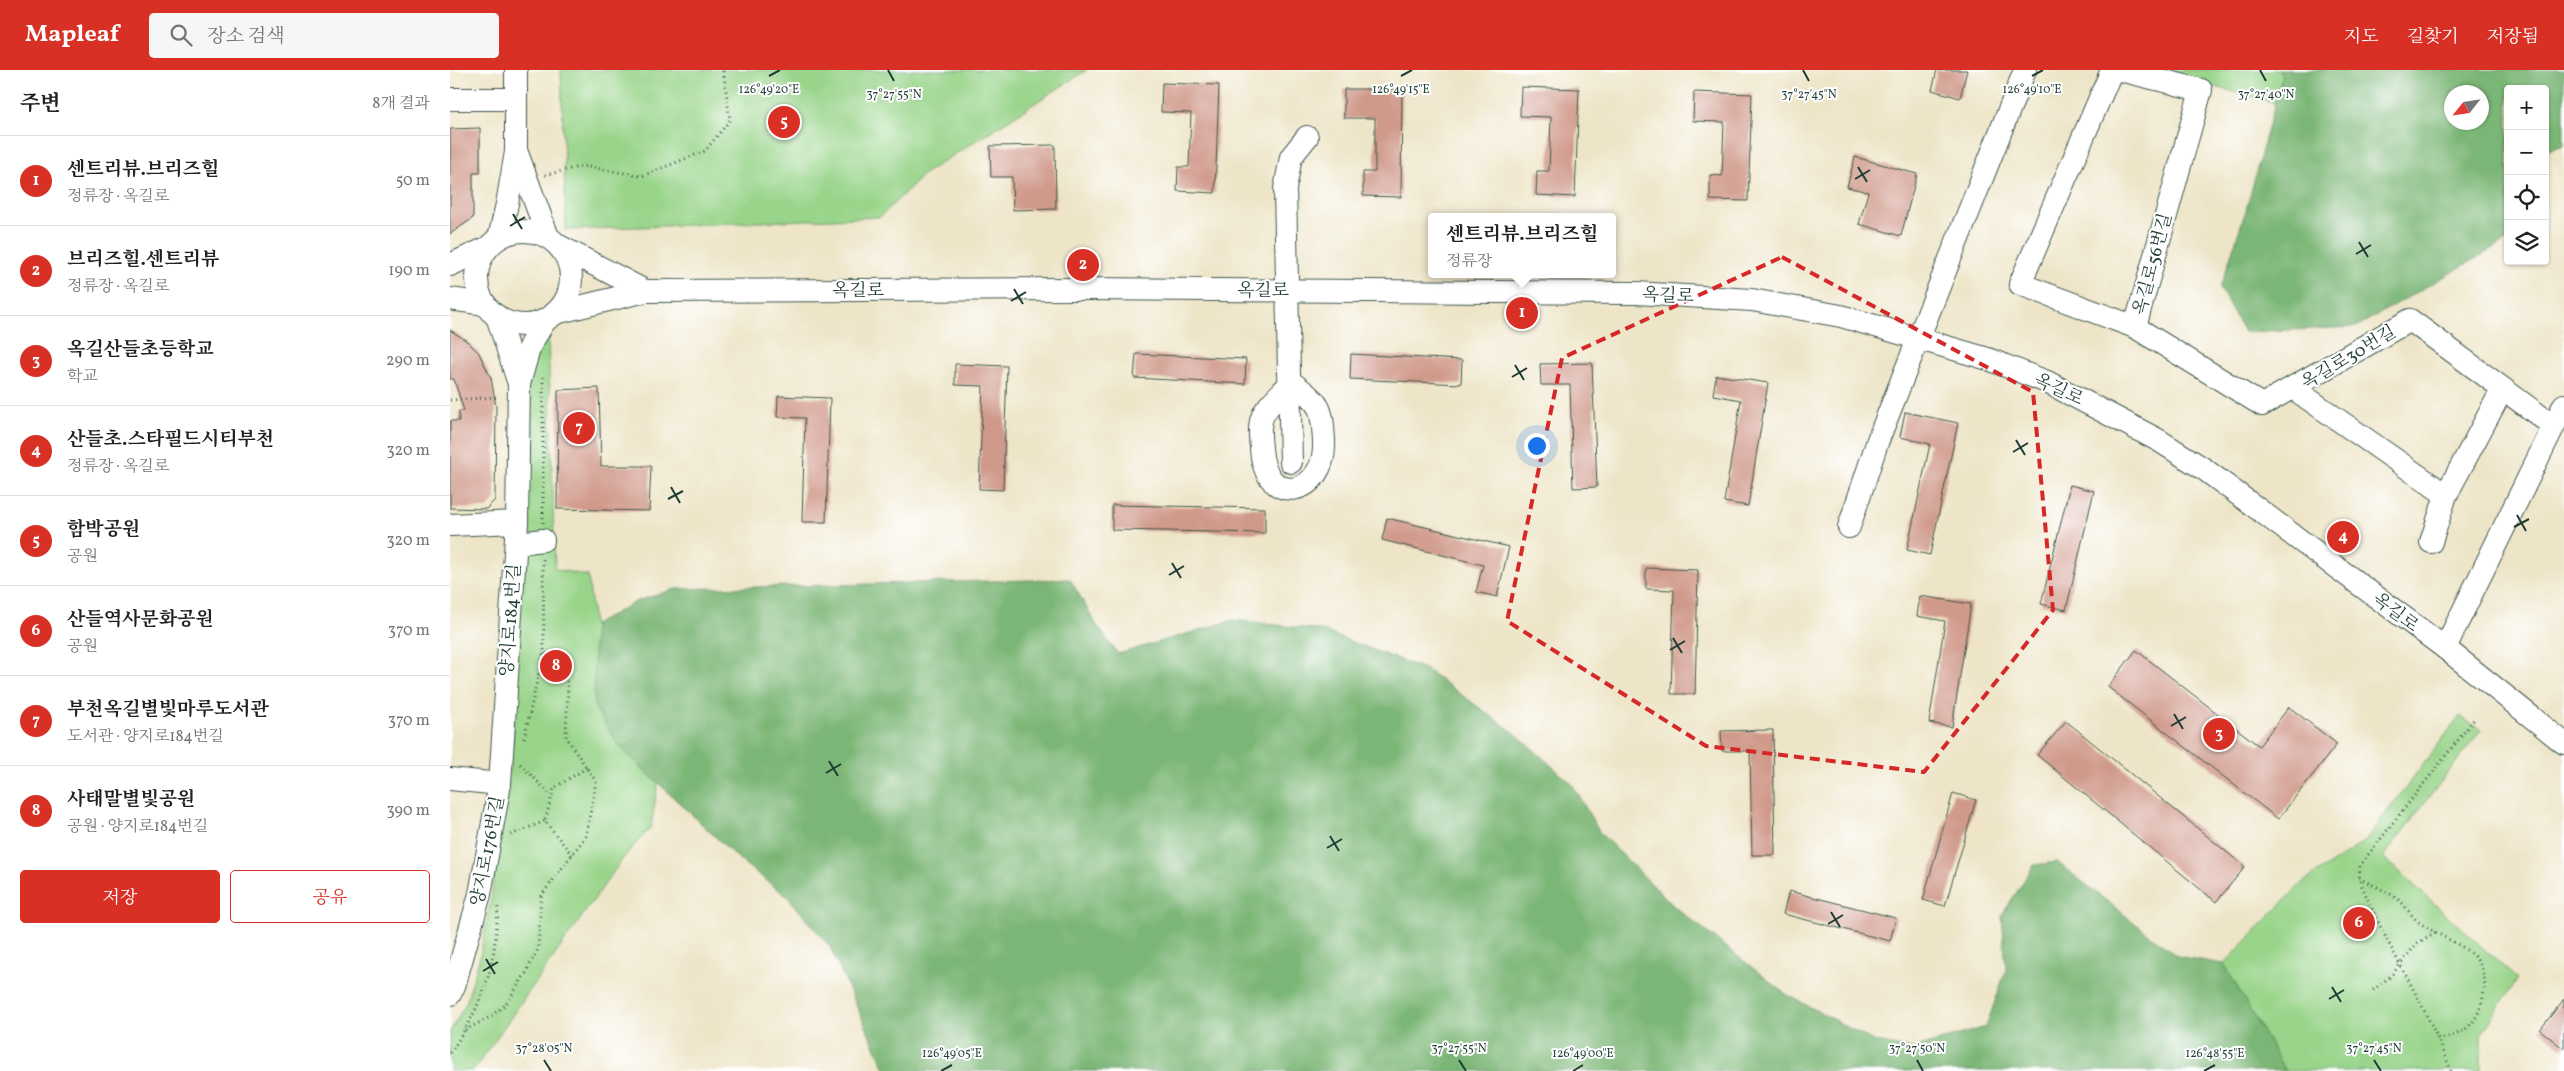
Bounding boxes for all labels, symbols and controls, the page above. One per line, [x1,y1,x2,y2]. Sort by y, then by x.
search box [149,13,499,58]
text: Mapleaf [25,18,119,52]
icon: search [167,21,195,49]
text: 장소 검색 [207,24,285,50]
text: 지도 [2344,25,2379,50]
text: 길찾기 [2407,25,2459,50]
text: 저장됨 [2487,25,2539,50]
text: 126°49'20"E [739,82,799,98]
text: 126°49'15"E [1372,82,1430,98]
text: 126°49'10"E [2003,82,2061,98]
north arrow [2444,85,2489,130]
map controls [2504,85,2549,265]
button: + [2504,85,2549,130]
text: 37°27'55"N [866,87,922,103]
text: 37°27'45"N [1781,87,1837,103]
text: 37°27'40"N [2238,87,2294,103]
text: 주변 [20,90,61,119]
text: 8개 결과 [372,93,430,115]
pin: 5 [768,103,800,141]
button: − [2504,130,2549,175]
text: 센트리뷰.브리즈힐 [67,157,219,183]
text: 1 [33,170,39,192]
text: 50 m [396,170,430,192]
button: locate [2504,175,2549,220]
text: 정류장 · 옥길로 [67,186,169,208]
street label: 옥길로56번길 [2128,211,2179,318]
popup [1428,213,1616,278]
button: layers [2504,220,2549,265]
text: 센트리뷰.브리즈힐 [1446,222,1598,248]
pin: 2 [1067,246,1099,284]
text: 브리즈힐.센트리뷰 [67,247,219,273]
text: 정류장 [1446,251,1492,273]
text: 2 [32,260,40,282]
text: 190 m [388,260,430,282]
text: 정류장 · 옥길로 [67,276,169,298]
street label: 옥길로 [832,279,884,304]
street label: 옥길로 [1237,279,1289,304]
street label: 옥길로 [1641,283,1694,310]
pin: 1 [1506,294,1538,332]
street label: 옥길로30번길 [2297,320,2401,396]
text: 옥길산들초등학교 [67,337,214,363]
text: 3 [32,350,40,372]
text: 290 m [386,350,430,372]
text: 학교 [67,366,98,388]
street label: 옥길로 [2029,368,2087,413]
pin: 7 [563,409,595,447]
text: 산들초.스타필드시티부천 [67,427,274,453]
your location [1524,433,1550,459]
text: 4 [31,440,41,462]
text: 320 m [386,440,430,462]
text: 정류장 · 옥길로 [67,456,169,478]
text: 함박공원 [67,517,140,543]
pin: 4 [2327,518,2359,556]
text: 5 [32,530,40,552]
text: 320 m [386,530,430,552]
text: 공원 [67,546,98,568]
street label: 양지로184번길 [495,563,528,677]
street label: 옥길로 [2367,588,2423,639]
text: 산들역사문화공원 [67,607,214,633]
text: 6 [32,620,40,642]
text: 370 m [388,620,430,642]
text: 공원 [67,636,98,658]
pin: 8 [540,647,572,685]
text: 부천옥길별빛마루도서관 [67,697,269,723]
text: 7 [32,710,40,732]
text: 370 m [388,710,430,732]
pin: 3 [2203,715,2235,753]
text: 도서관 · 양지로184번길 [67,726,224,748]
text: 사태말별빛공원 [67,787,195,813]
street label: 양지로176번길 [466,794,511,909]
text: 8 [32,800,40,822]
text: 390 m [387,800,430,822]
text: 공원 · 양지로184번길 [67,816,208,838]
button: 저장 [20,870,220,923]
button: 공유 [230,870,430,923]
pin: 6 [2343,904,2375,942]
text: 37°28'05"N [516,1041,573,1057]
text: 37°27'55"N [1431,1041,1487,1057]
text: 37°27'50"N [1889,1041,1945,1057]
text: 37°27'45"N [2346,1041,2402,1057]
text: 126°49'05"E [922,1046,982,1062]
text: 126°49'00"E [1552,1046,1614,1062]
text: 126°48'55"E [2186,1046,2244,1062]

